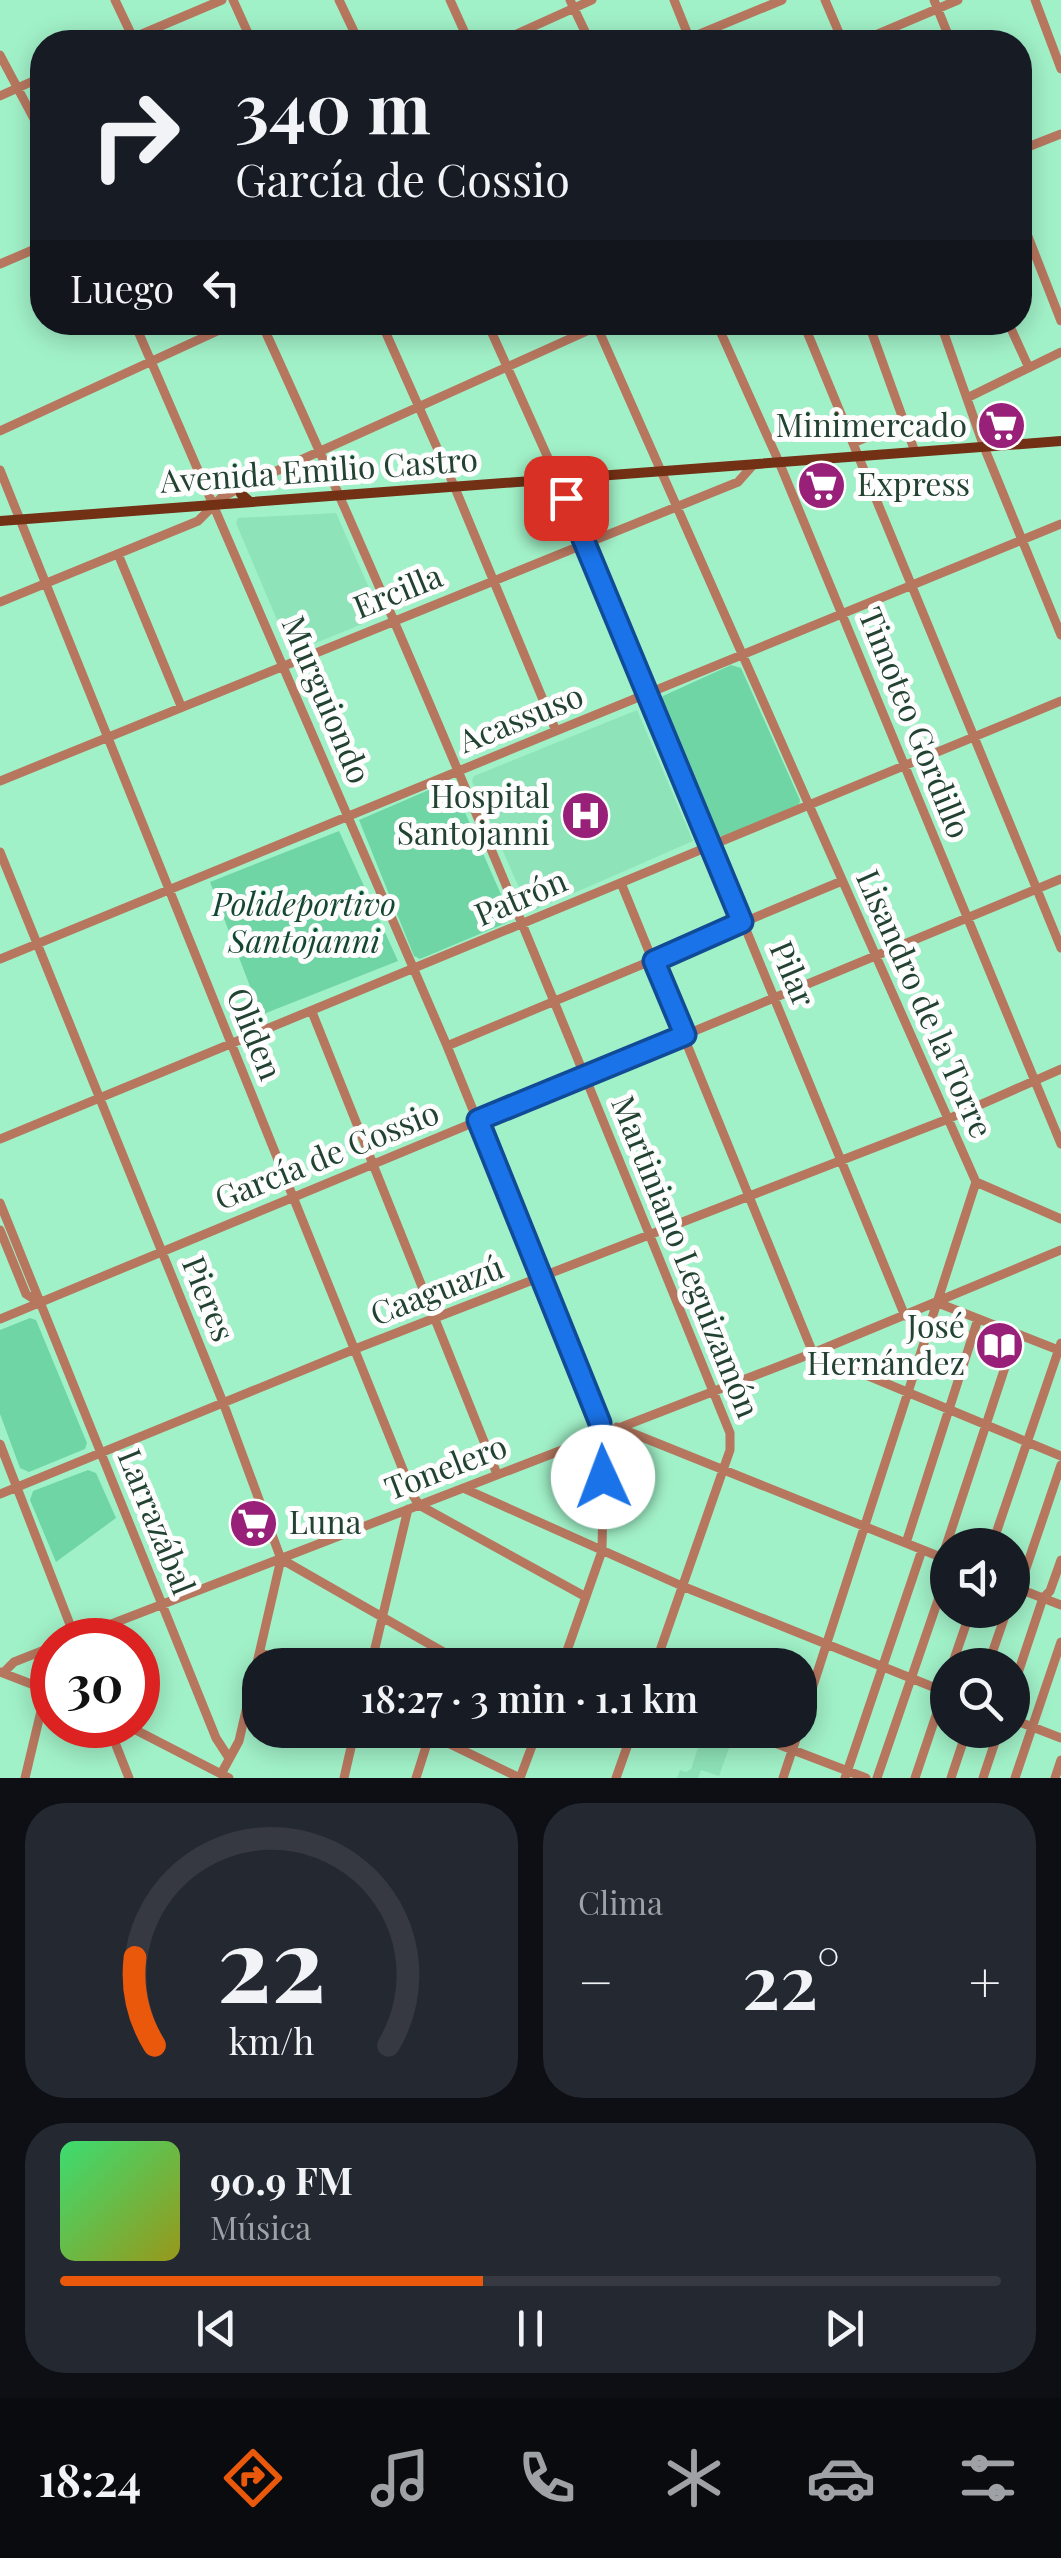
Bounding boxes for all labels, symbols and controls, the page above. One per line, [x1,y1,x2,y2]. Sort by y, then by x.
text: 340 m [235,58,431,152]
icon: right [70,70,200,200]
text: García de Cossio [235,148,570,208]
icon: left [194,260,249,315]
text: Luego [70,262,174,313]
supermarket icon: Minimercado [976,400,1028,452]
place label: Minimercado [775,402,967,445]
street label: Avenida Emilio Castro [158,436,479,501]
pin [524,456,609,541]
supermarket icon: Express [796,459,848,511]
place label: Express [857,461,970,504]
icon: arrive [539,471,594,526]
street label: Ercilla [346,552,448,627]
street label: Timoteo Gordillo [850,600,982,844]
street label: Murguiondo [274,609,383,789]
street label: Acassuso [450,672,589,761]
place label: Hospital Santojanni [397,773,550,853]
hospital icon: Hospital Santojanni [559,789,611,841]
street label: Patrón [467,857,573,934]
street label: Lisandro de la Torre [848,862,1005,1144]
park label: Polideportivo Santojanni [210,881,396,961]
street label: Pilar [761,934,827,1012]
street label: Oliden [218,981,294,1086]
street label: García de Cossio [208,1089,445,1218]
street label: Martiniano Leguizamón [603,1089,772,1423]
street label: Caaguazú [363,1244,509,1334]
street label: Pieres [174,1249,247,1347]
place label: José Hernández [807,1303,965,1383]
library icon: José Hernández [974,1319,1026,1371]
street label: Tonelero [378,1423,512,1509]
position arrow [551,1425,655,1529]
street label: Larrazábal [110,1442,207,1600]
supermarket icon: Luna [228,1497,280,1549]
place label: Luna [289,1499,362,1542]
map controls [930,1528,1030,1748]
button: sound [930,1528,1030,1628]
speed limit sign: 30 [30,1618,160,1748]
button: search [930,1648,1030,1748]
text: 18:27 · 3 min · 1.1 km [361,1672,698,1723]
text: Clima [578,1880,663,1923]
text: 22 [217,1890,326,2029]
text: 22° [742,1929,840,2029]
text: − [578,1943,614,2017]
text: + [969,1943,1001,2017]
text: km/h [229,2016,314,2064]
text: 90.9 FM [210,2154,353,2205]
text: Música [210,2205,311,2248]
icon: previous [189,2301,244,2356]
icon: pause [503,2301,558,2356]
icon: next [817,2301,872,2356]
icon: directions [218,2443,288,2513]
icon: music [365,2443,435,2513]
icon: phone [512,2443,582,2513]
icon: climate [659,2443,729,2513]
icon: car [806,2443,876,2513]
icon: filters [953,2443,1023,2513]
text: 18:24 [38,2448,141,2508]

